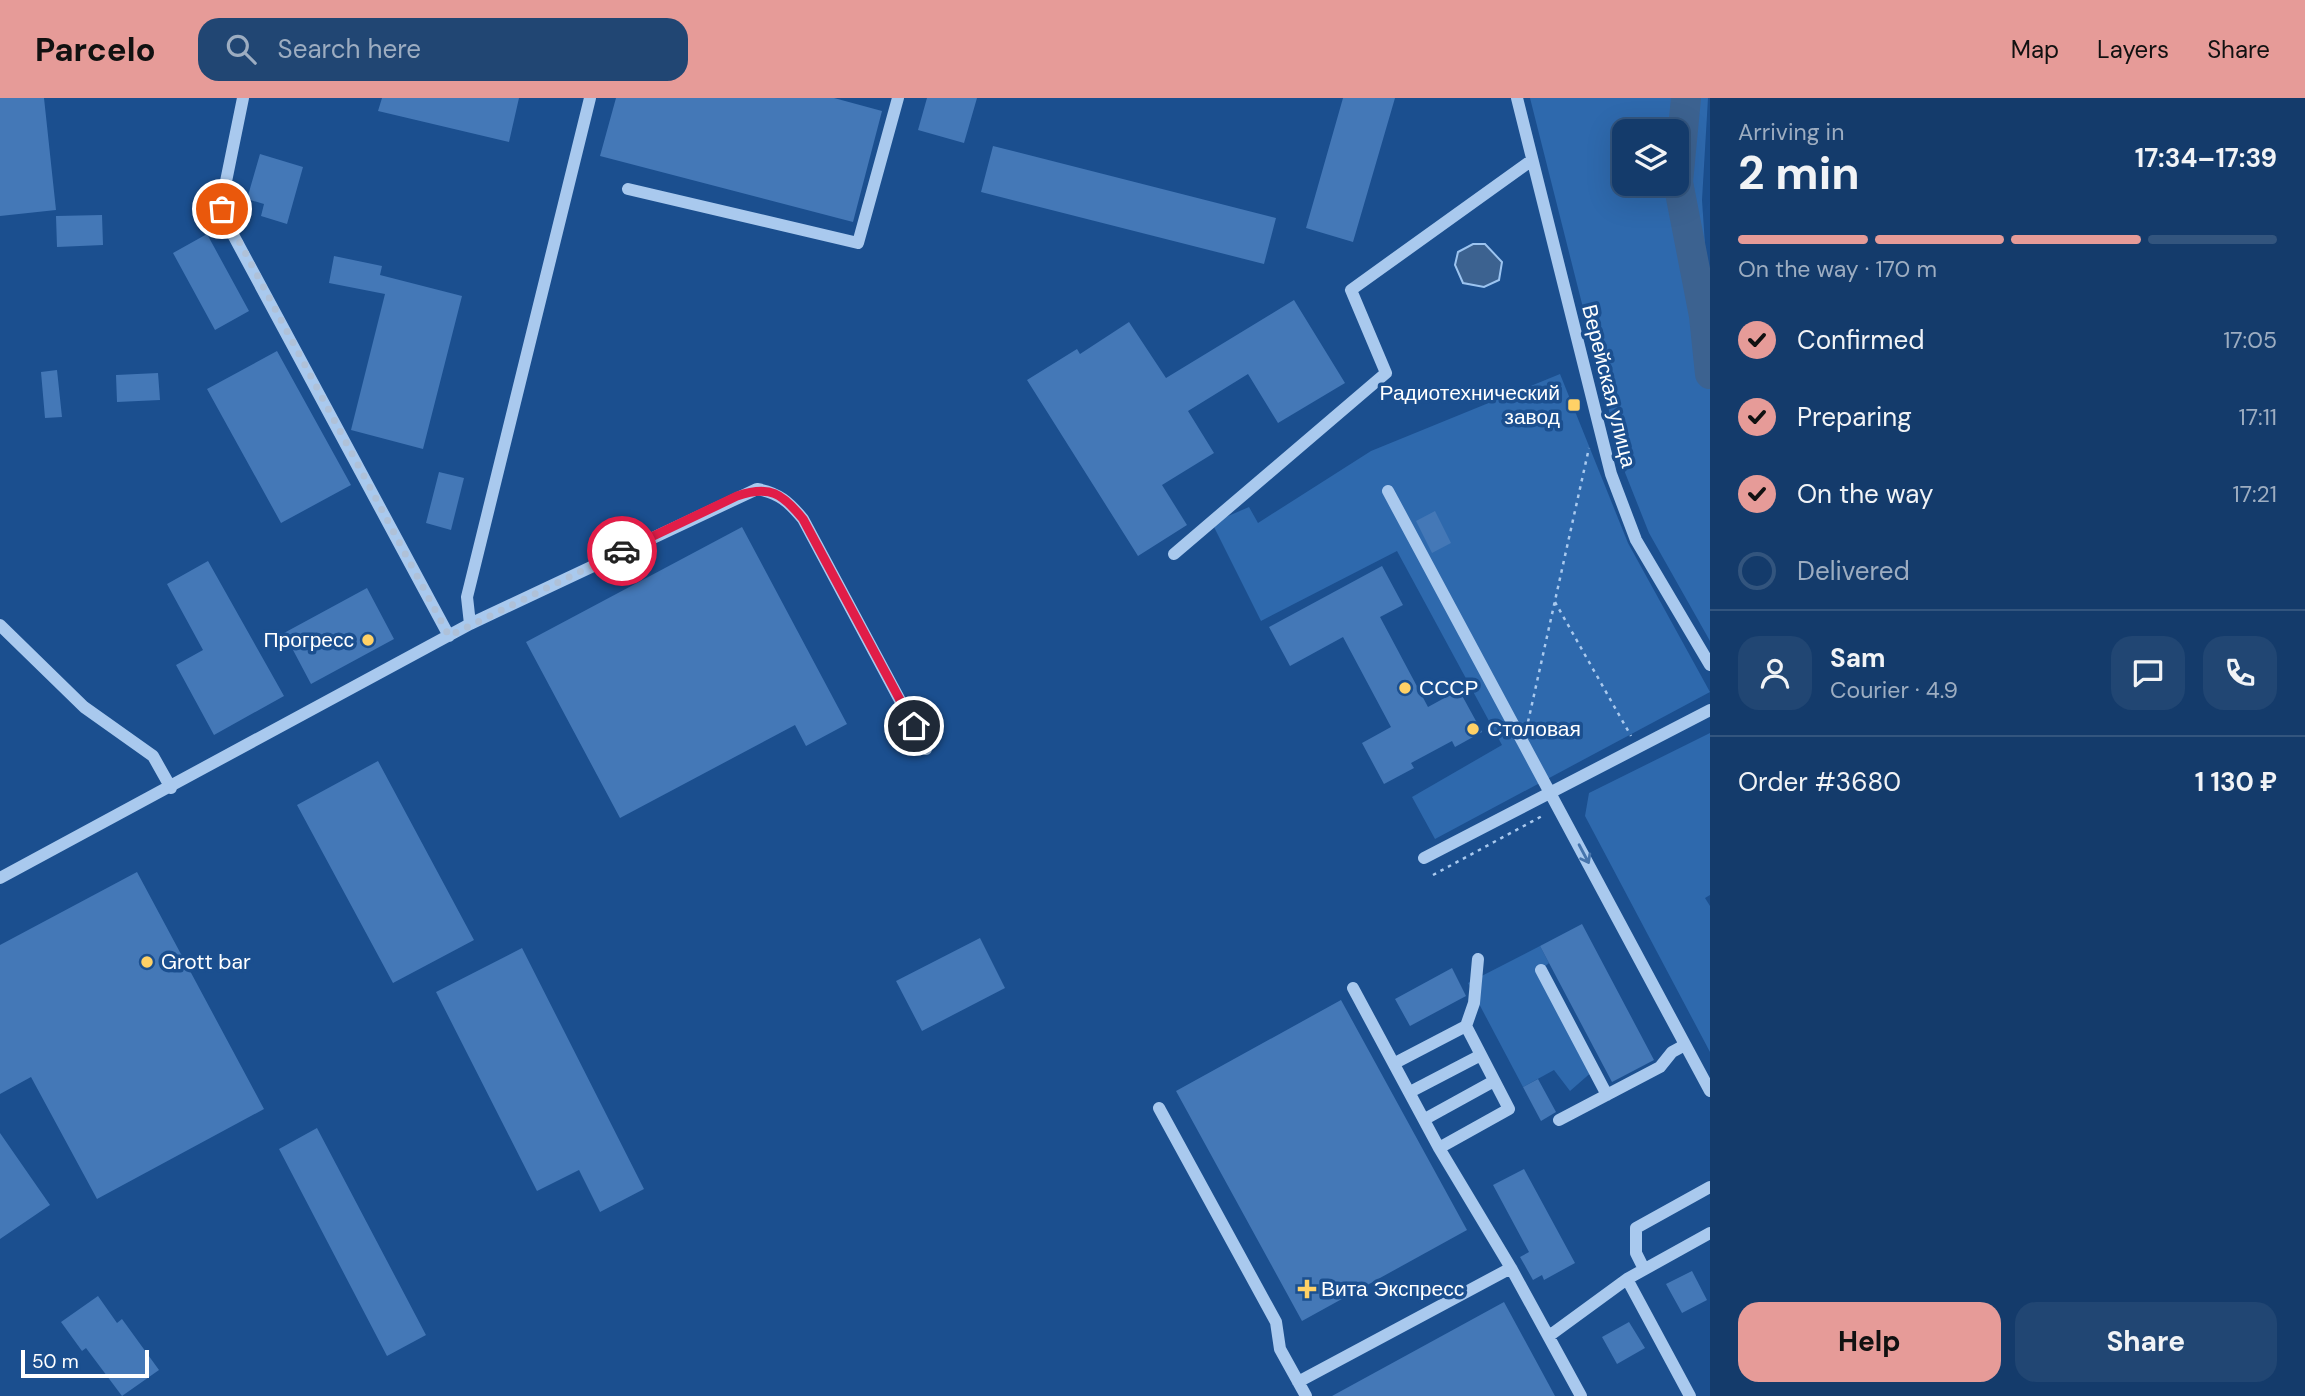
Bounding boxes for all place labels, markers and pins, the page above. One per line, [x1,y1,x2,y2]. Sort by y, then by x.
pin [192,179,252,239]
place label: Радиотехнический завод [1380,379,1560,431]
marker: Радиотехнический завод [1566,397,1582,413]
place label: Прогресс [264,626,354,654]
marker: Прогресс [360,632,376,648]
place label: СССР [1419,674,1479,702]
marker: СССР [1397,680,1413,696]
pin [884,696,944,756]
place label: Столовая [1487,715,1581,743]
marker: Столовая [1465,721,1481,737]
place label: Grott bar [161,948,251,976]
marker: Grott bar [139,954,155,970]
place label: Вита Экспресс [1321,1275,1464,1303]
marker: Вита Экспресс [1299,1281,1315,1297]

